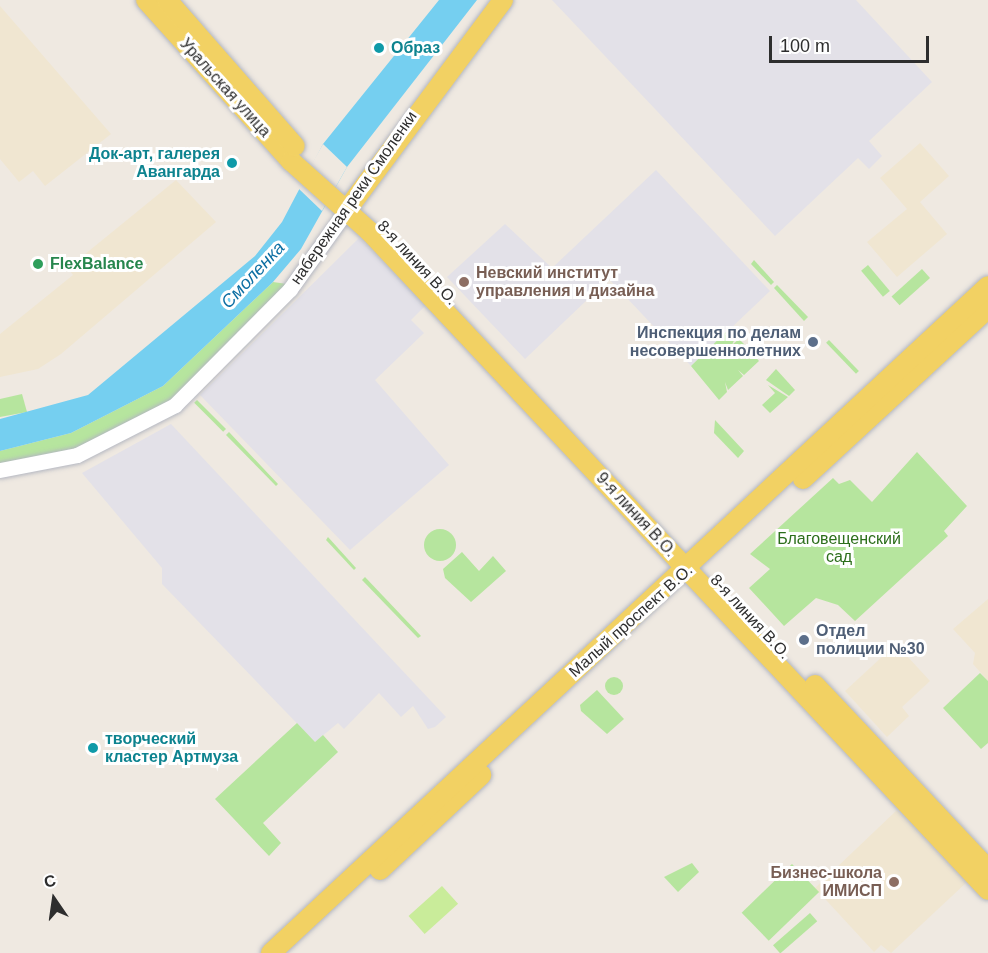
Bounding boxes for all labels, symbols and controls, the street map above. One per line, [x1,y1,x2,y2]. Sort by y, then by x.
scale bar [772,24,932,62]
street label: Уральская улица [176,35,274,141]
text: 100 m [780,36,830,56]
place label: Образ [391,38,440,58]
marker: Образ [372,41,386,55]
street label: набережная реки Смоленки [287,108,421,288]
place label: Док-арт, галерея Авангарда [89,144,220,182]
marker: Док-арт, галерея Авангарда [225,156,239,170]
street label: 8-я линия В.О. [373,217,461,309]
water label: Смоленка [217,237,289,313]
place label: FlexBalance [50,254,143,274]
marker: FlexBalance [31,257,45,271]
place label: Невский институт управления и дизайна [476,263,654,301]
marker: Невский институт управления и дизайна [457,275,471,289]
place label: Инспекция по делам несовершеннолетних [630,323,801,361]
marker: Инспекция по делам несовершеннолетних [806,335,820,349]
street label: 9-я линия В.О. [592,469,680,561]
park label: Благовещенский сад [777,529,901,567]
street label: Малый проспект В.О. [565,560,697,682]
street label: 8-я линия В.О. [706,571,794,663]
place label: Отдел полиции №30 [816,621,925,659]
marker: Отдел полиции №30 [797,633,811,647]
place label: творческий кластер Артмуза [105,729,238,767]
marker: творческий кластер Артмуза [86,741,100,755]
place label: Бизнес-школа ИМИСП [771,863,882,901]
north arrow [24,869,84,929]
text: С [42,871,57,891]
marker: Бизнес-школа ИМИСП [887,875,901,889]

